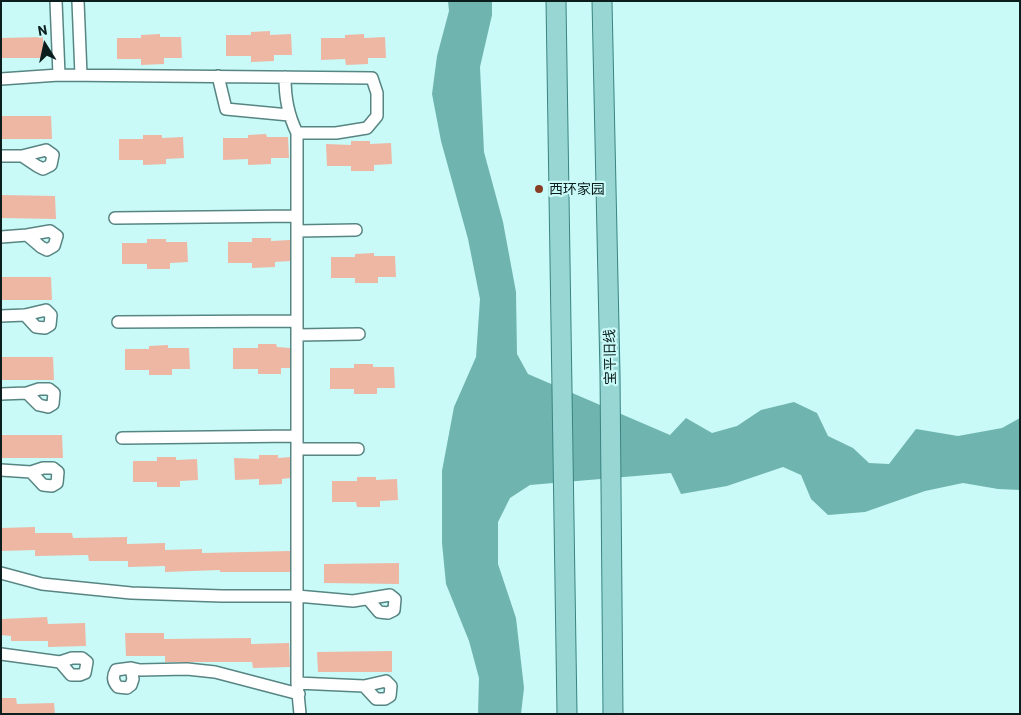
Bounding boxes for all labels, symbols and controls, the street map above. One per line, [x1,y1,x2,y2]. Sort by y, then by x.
north arrow [20,20,70,70]
text: N [36,21,48,39]
place label: 西环家园 [549,181,605,197]
marker: 西环家园 [533,183,545,195]
street label: 宝平旧线 [601,329,619,385]

